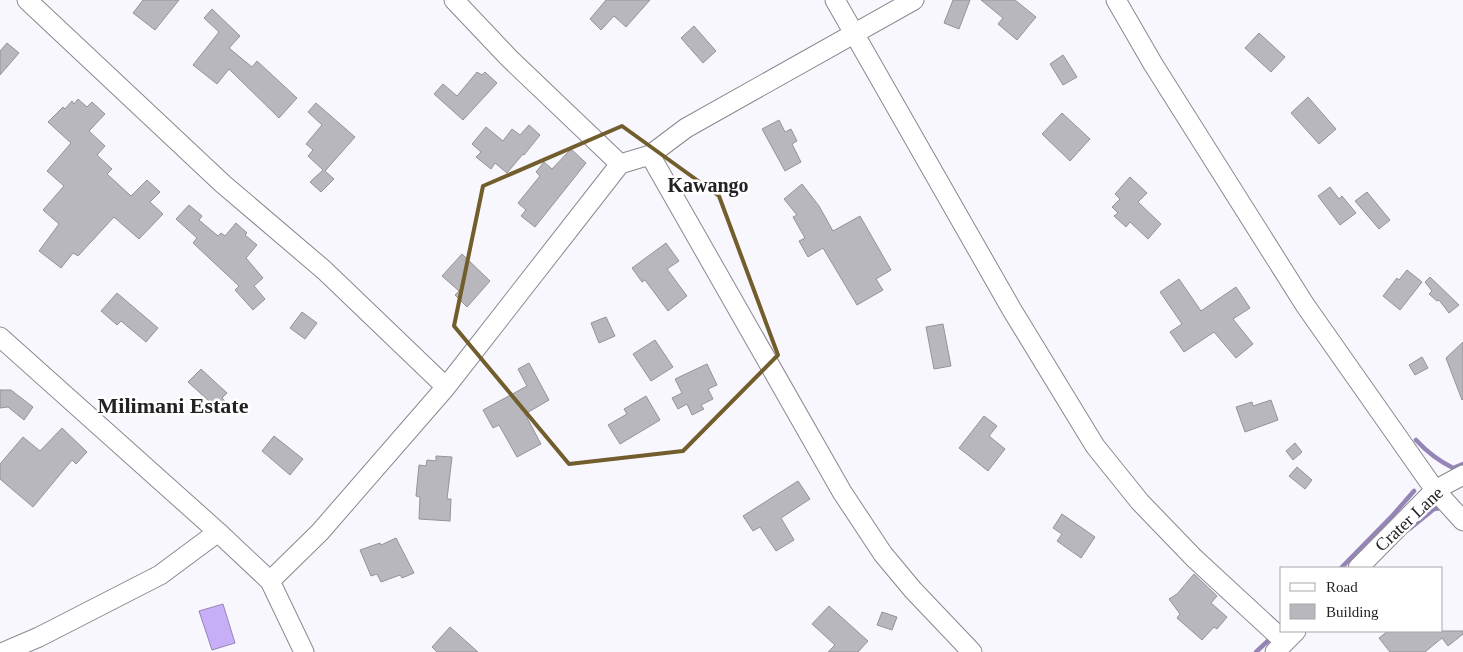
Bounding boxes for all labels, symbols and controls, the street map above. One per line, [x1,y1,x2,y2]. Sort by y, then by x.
district label: Kawango [667,174,749,197]
district label: Milimani Estate [98,393,249,418]
street label: Crater Lane [1371,483,1447,555]
legend [1280,567,1443,632]
text: Road [1326,579,1358,595]
text: Building [1326,604,1379,620]

